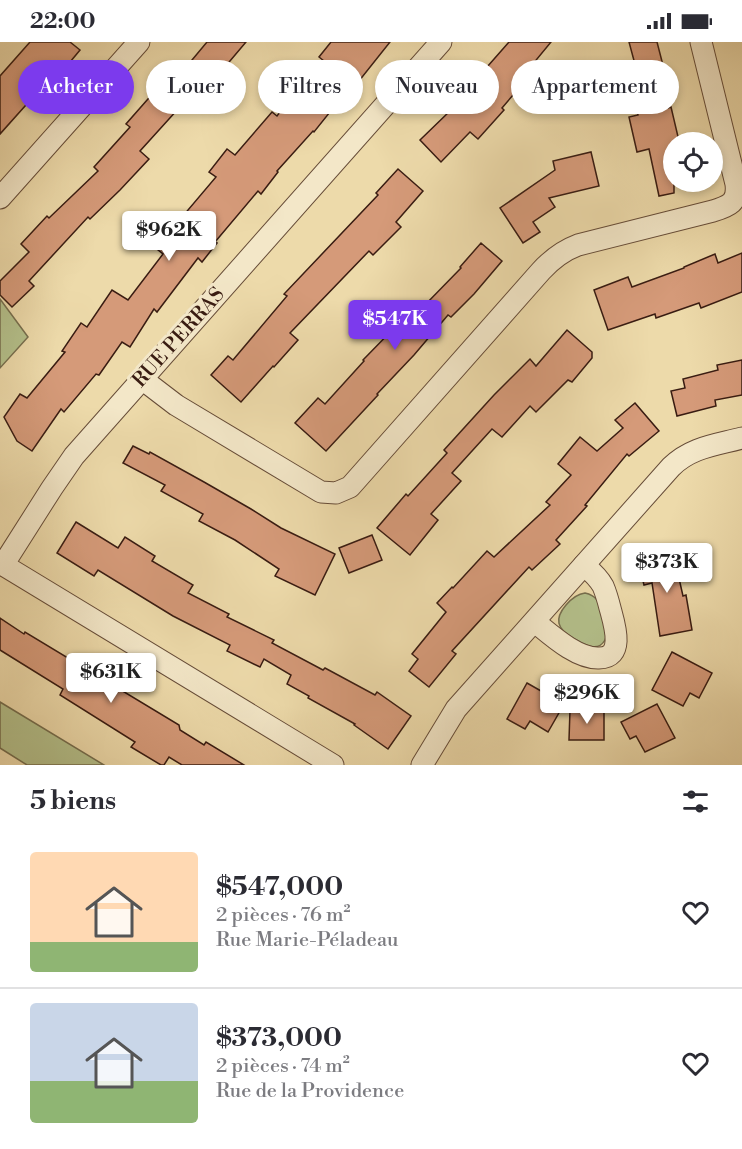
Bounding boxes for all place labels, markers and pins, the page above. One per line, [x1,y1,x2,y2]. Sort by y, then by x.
pin: $962K [127,211,211,262]
pin: $547K [353,300,437,351]
pin: $373K [625,543,709,594]
pin: $631K [69,653,153,704]
pin: $296K [545,674,629,725]

